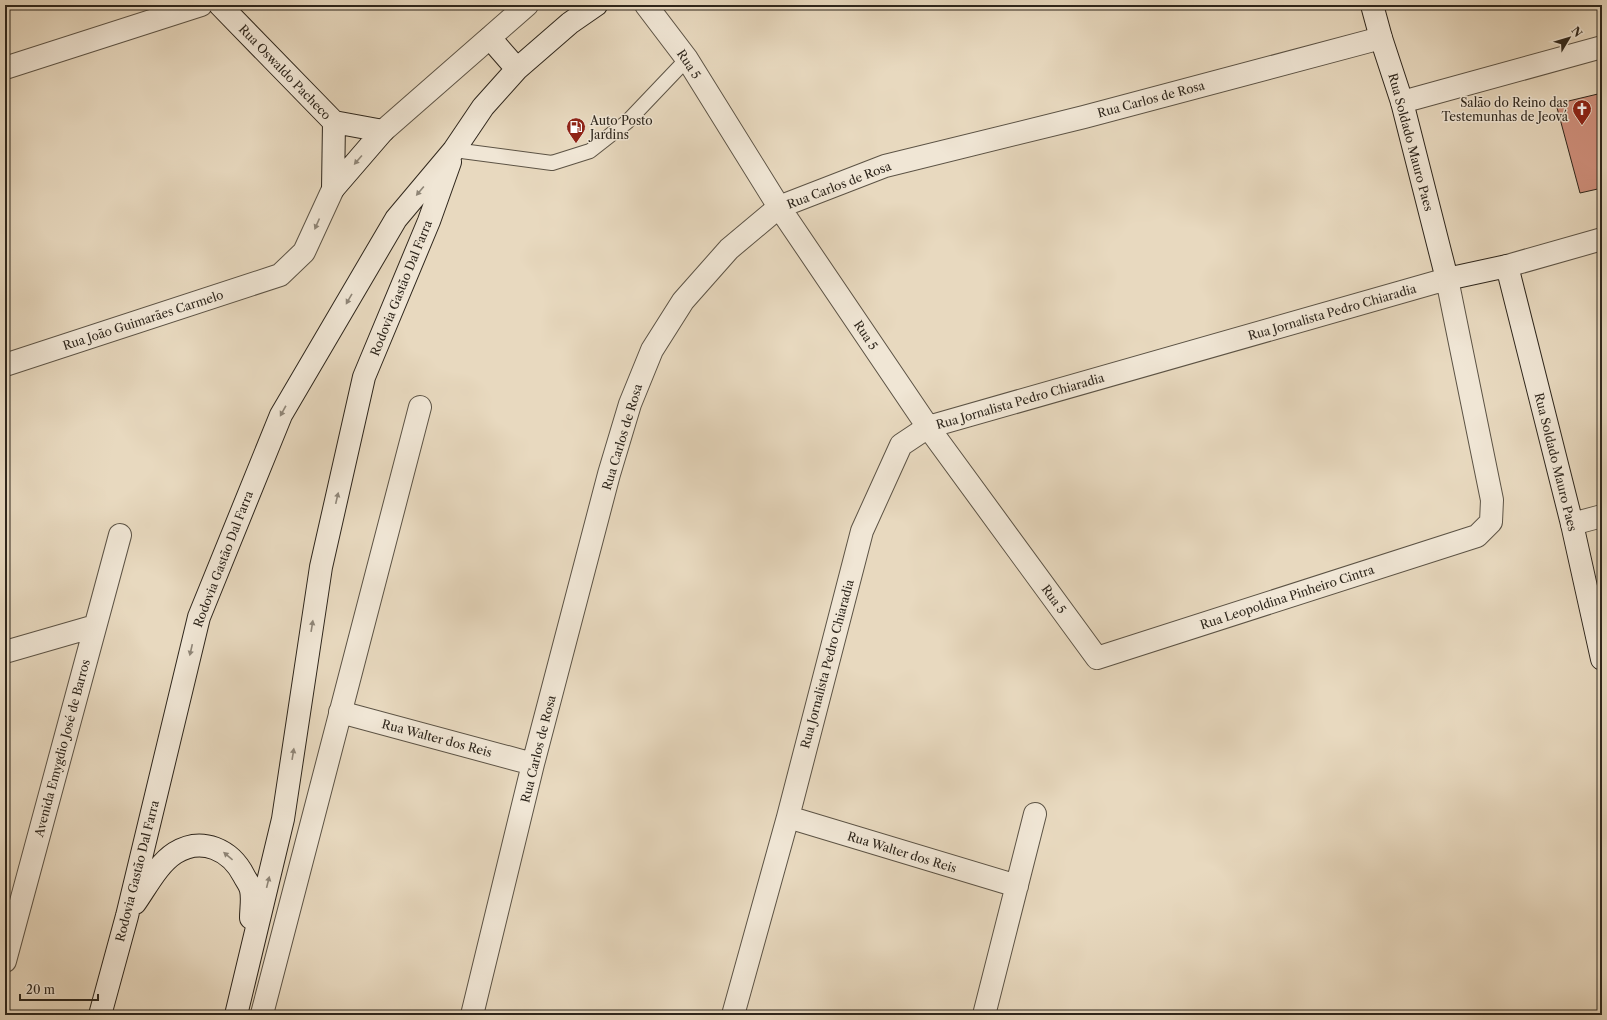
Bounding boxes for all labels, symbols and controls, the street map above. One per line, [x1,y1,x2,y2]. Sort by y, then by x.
north arrow [1549,18,1589,58]
street label: Rua Oswaldo Pacheco [236,21,334,123]
text: N [1568,24,1586,40]
street label: Rua 5 [674,47,704,81]
street label: Rua Soldado Mauro Paes [1385,71,1437,213]
street label: Rua Carlos de Rosa [1096,77,1207,121]
place label: Salão do Reino das Testemunhas de Jeová [1441,95,1569,124]
church icon: Salão do Reino das Testemunhas de Jeová [1571,98,1593,126]
place label: Auto Posto Jardins [588,113,653,142]
fuel station icon: Auto Posto Jardins [565,116,587,144]
one-way arrow [353,155,362,165]
street label: Rua Carlos de Rosa [785,158,894,212]
one-way arrow [415,185,424,196]
street label: Rodovia Gastão Dal Farra [367,217,435,358]
one-way arrow [314,219,320,230]
street label: Rua Jornalista Pedro Chiaradia [1246,281,1419,343]
street label: Rua João Guimarães Carmelo [61,287,225,353]
one-way arrow [345,293,352,305]
street label: Rua 5 [851,318,881,352]
street label: Rua Jornalista Pedro Chiaradia [934,370,1107,432]
street label: Rua Carlos de Rosa [599,381,645,492]
street label: Rua Soldado Mauro Paes [1531,391,1581,533]
one-way arrow [280,405,286,417]
street label: Rodovia Gastão Dal Farra [190,488,256,629]
one-way arrow [334,492,340,504]
street label: Rua Leopoldina Pinheiro Cintra [1198,562,1377,632]
street label: Rua Jornalista Pedro Chiaradia [797,577,857,750]
street label: Rua 5 [1039,582,1069,616]
one-way arrow [309,620,315,632]
one-way arrow [188,644,194,656]
street label: Avenida Emygdio José de Barros [31,658,93,839]
street label: Rua Carlos de Rosa [517,693,559,804]
street label: Rua Walter dos Reis [380,716,494,760]
one-way arrow [290,748,296,760]
street label: Rodovia Gastão Dal Farra [112,798,162,943]
street label: Rua Walter dos Reis [846,828,958,876]
one-way arrow [222,852,233,861]
one-way arrow [265,876,271,888]
scale bar [20,976,98,1002]
text: 20 m [26,982,55,997]

